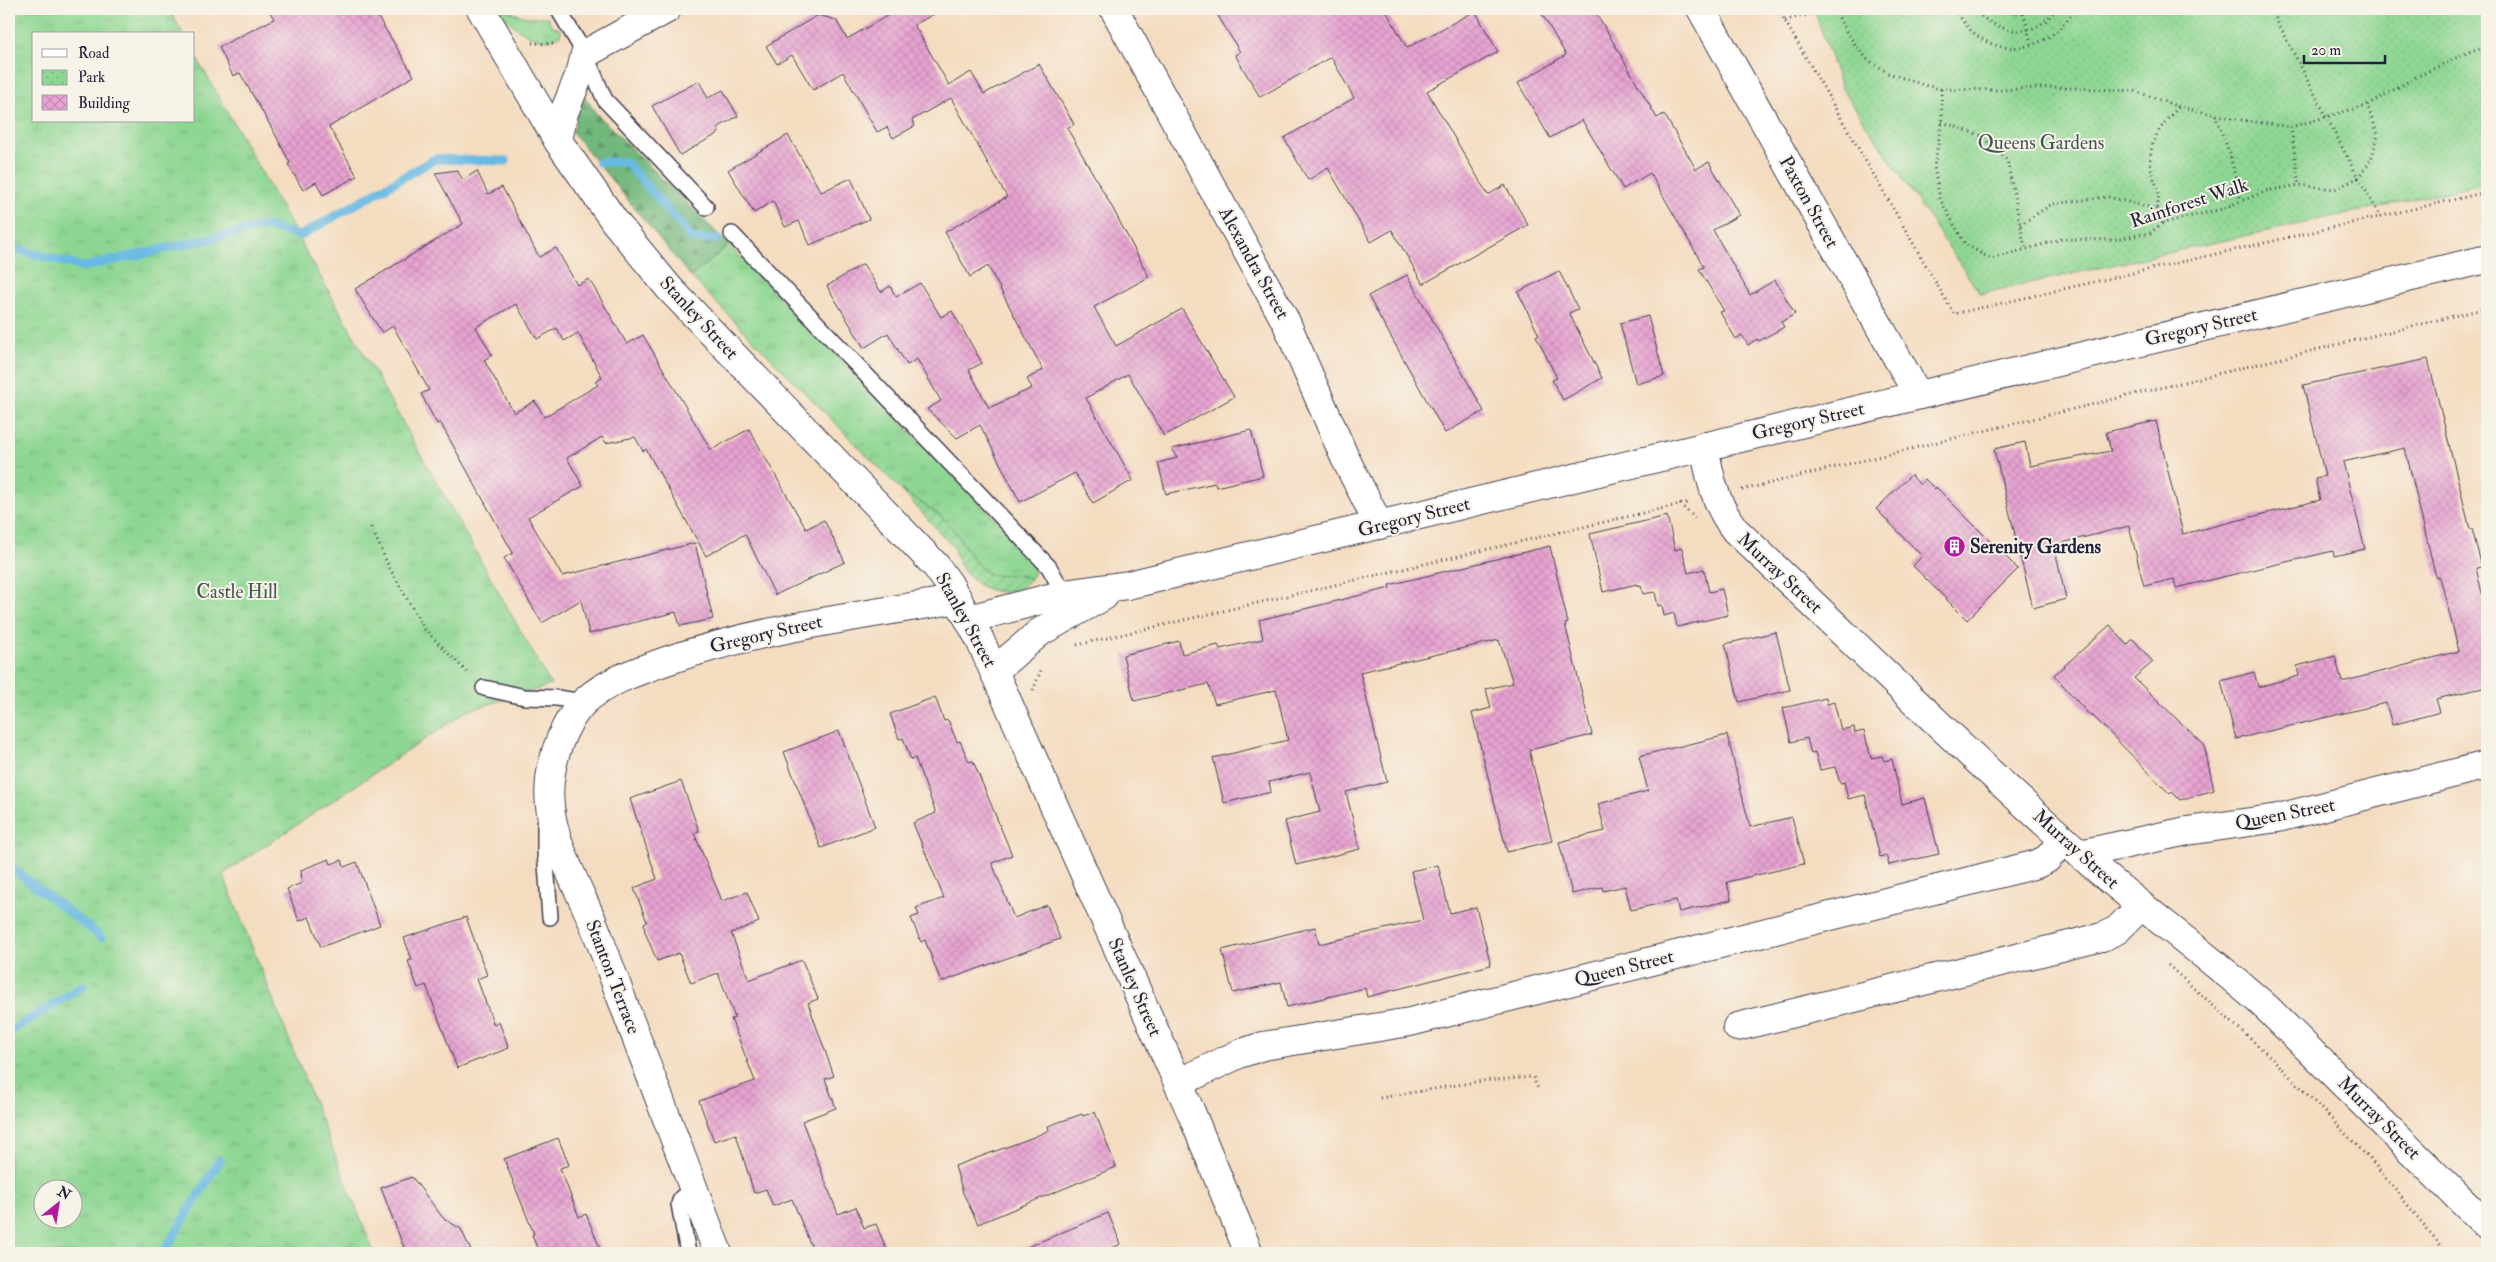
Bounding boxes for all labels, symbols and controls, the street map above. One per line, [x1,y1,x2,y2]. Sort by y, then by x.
legend [32,32,195,122]
scale bar [2304,32,2385,64]
text: 20 m [2311,41,2341,60]
text: Road [78,44,110,63]
text: Park [78,68,105,87]
text: Building [78,94,130,113]
park label: Queens Gardens [1978,131,2104,155]
street label: Paxton Street [1774,152,1844,252]
street label: Rainforest Walk [2127,173,2251,233]
street label: Alexandra Street [1213,202,1295,323]
street label: Stanley Street [654,271,744,365]
street label: Gregory Street [2142,302,2260,352]
street label: Gregory Street [1749,396,1867,446]
street label: Gregory Street [1355,491,1473,543]
street label: Murray Street [1732,527,1828,619]
building icon: Serenity Gardens [1942,535,1966,559]
place label: Serenity Gardens [1970,535,2102,560]
street label: Stanley Street [930,568,1002,672]
park label: Castle Hill [196,580,278,604]
street label: Gregory Street [707,609,825,659]
street label: Queen Street [2233,793,2337,835]
street label: Murray Street [2028,804,2124,894]
street label: Stanton Terrace [580,916,646,1038]
street label: Stanley Street [1103,934,1167,1040]
street label: Queen Street [1572,944,1676,992]
street label: Murray Street [2332,1071,2426,1165]
north arrow [32,1180,82,1230]
text: N [54,1182,74,1204]

